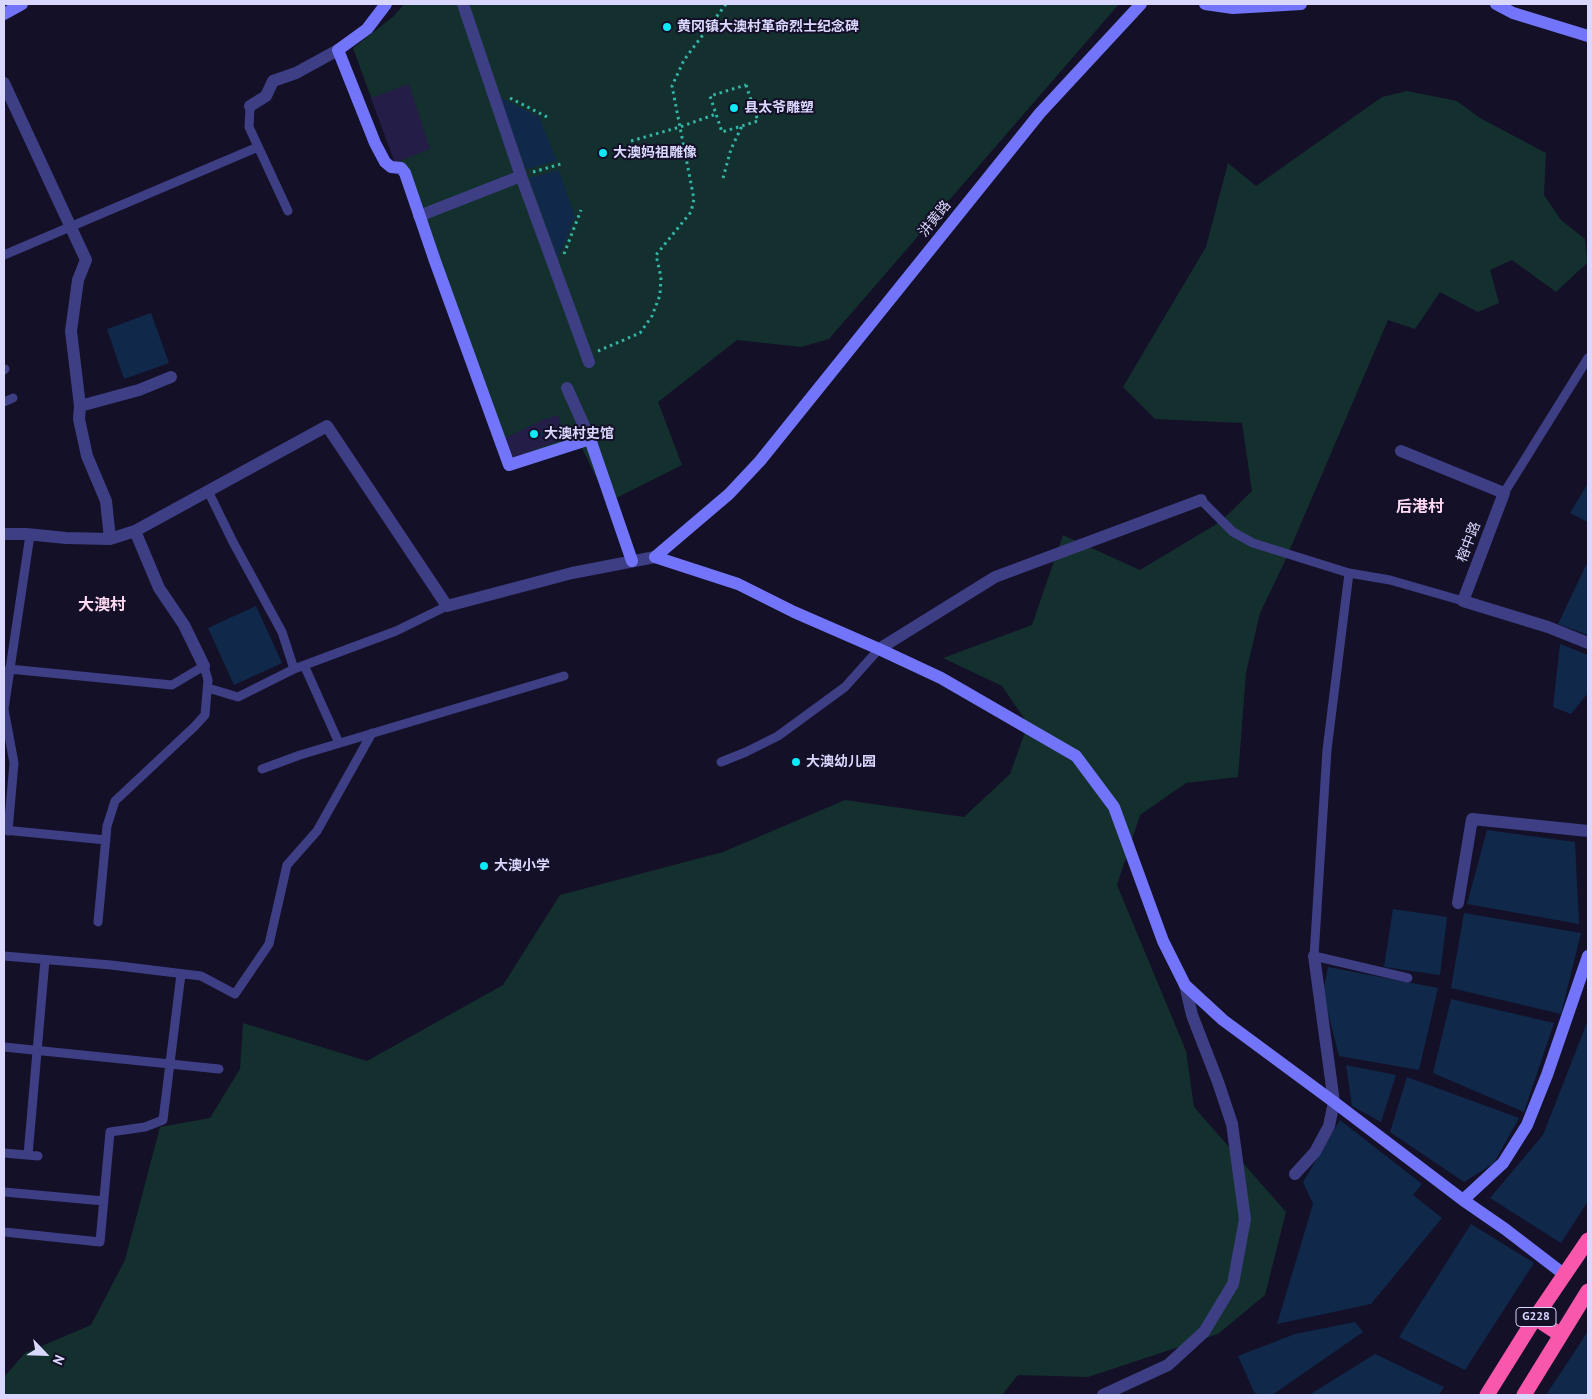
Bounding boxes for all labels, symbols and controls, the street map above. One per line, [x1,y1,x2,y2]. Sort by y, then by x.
place label: 黄冈镇大澳村革命烈士纪念碑 [677,19,859,35]
marker: 黄冈镇大澳村革命烈士纪念碑 [661,21,673,33]
place label: 县太爷雕塑 [744,100,814,116]
marker: 县太爷雕塑 [728,102,740,114]
place label: 大澳妈祖雕像 [613,145,697,161]
marker: 大澳妈祖雕像 [597,147,609,159]
street label: 汫黄路 [915,197,955,241]
place label: 大澳村史馆 [544,426,614,442]
marker: 大澳村史馆 [528,428,540,440]
district label: 后港村 [1396,497,1444,517]
street label: 榕中路 [1454,519,1484,565]
district label: 大澳村 [78,595,126,615]
place label: 大澳幼儿园 [806,754,876,770]
marker: 大澳幼儿园 [790,756,802,768]
place label: 大澳小学 [494,858,550,874]
marker: 大澳小学 [478,860,490,872]
road number: G228 [1516,1308,1556,1326]
north arrow [20,1329,70,1379]
text: N [49,1352,69,1368]

